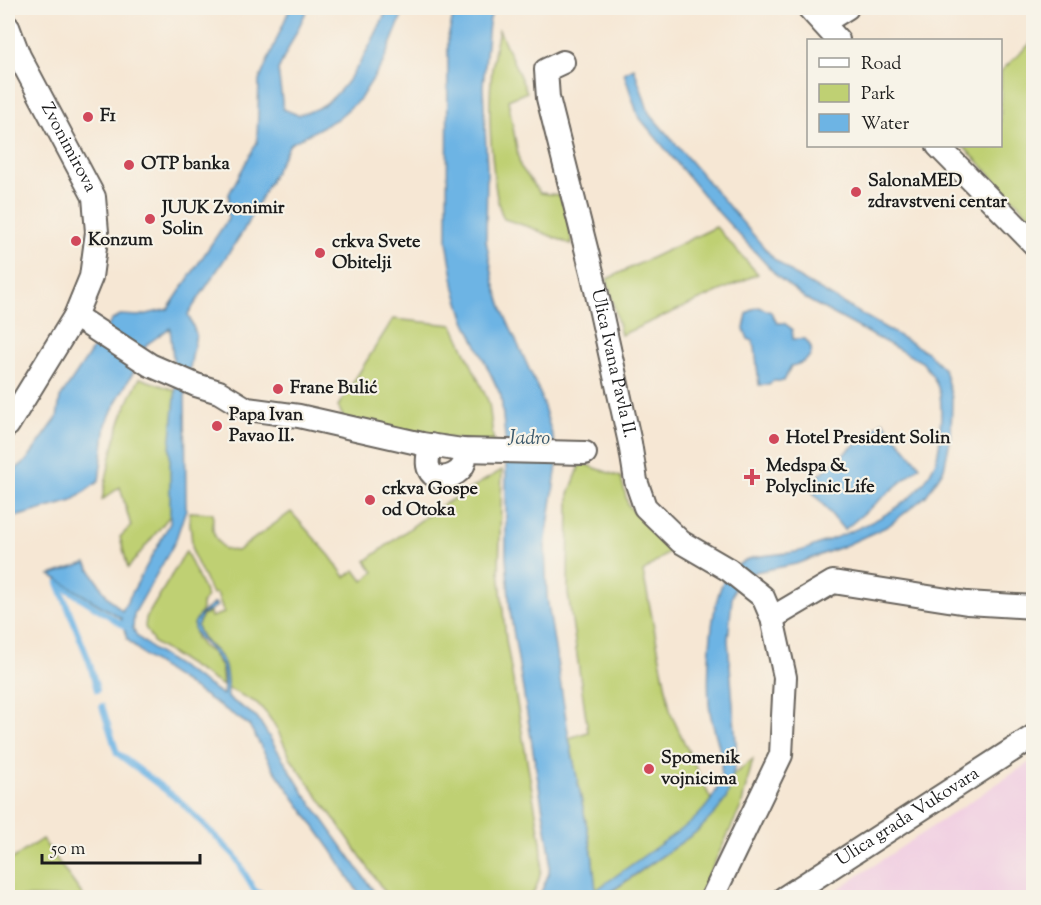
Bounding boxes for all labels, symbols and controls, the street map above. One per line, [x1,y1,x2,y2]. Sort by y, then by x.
legend [807,39,1002,147]
text: Road [861,52,901,78]
text: Park [861,82,896,108]
street label: Zvonimirova [33,98,102,197]
place label: F1 [100,104,117,130]
marker: F1 [81,110,95,124]
text: Water [861,112,910,138]
place label: OTP banka [141,152,231,178]
marker: OTP banka [122,158,136,172]
place label: SalonaMED zdravstveni centar [868,169,1007,216]
marker: SalonaMED zdravstveni centar [849,185,863,199]
place label: JUUK Zvonimir Solin [160,196,285,243]
marker: JUUK Zvonimir Solin [143,212,157,226]
place label: Konzum [88,228,153,254]
place label: crkva Svete Obitelji [332,230,421,277]
marker: Konzum [69,234,83,248]
marker: crkva Svete Obitelji [313,246,327,260]
street label: Ulica Ivana Pavla II. [583,286,642,441]
place label: Frane Bulić [290,376,378,402]
marker: Frane Bulić [271,382,285,396]
place label: Papa Ivan Pavao II. [229,403,304,450]
marker: Papa Ivan Pavao II. [210,419,224,433]
water label: Jadro [507,425,550,454]
place label: Hotel President Solin [786,426,951,452]
marker: Hotel President Solin [767,432,781,446]
place label: Medspa & Polyclinic Life [766,454,875,501]
marker: Medspa & Polyclinic Life [743,468,761,486]
place label: crkva Gospe od Otoka [382,477,478,524]
marker: crkva Gospe od Otoka [363,493,377,507]
place label: Spomenik vojnicima [661,746,740,793]
street label: Ulica grada Vukovara [831,761,985,874]
marker: Spomenik vojnicima [642,762,656,776]
scale bar [42,827,200,865]
text: 50 m [50,837,86,863]

